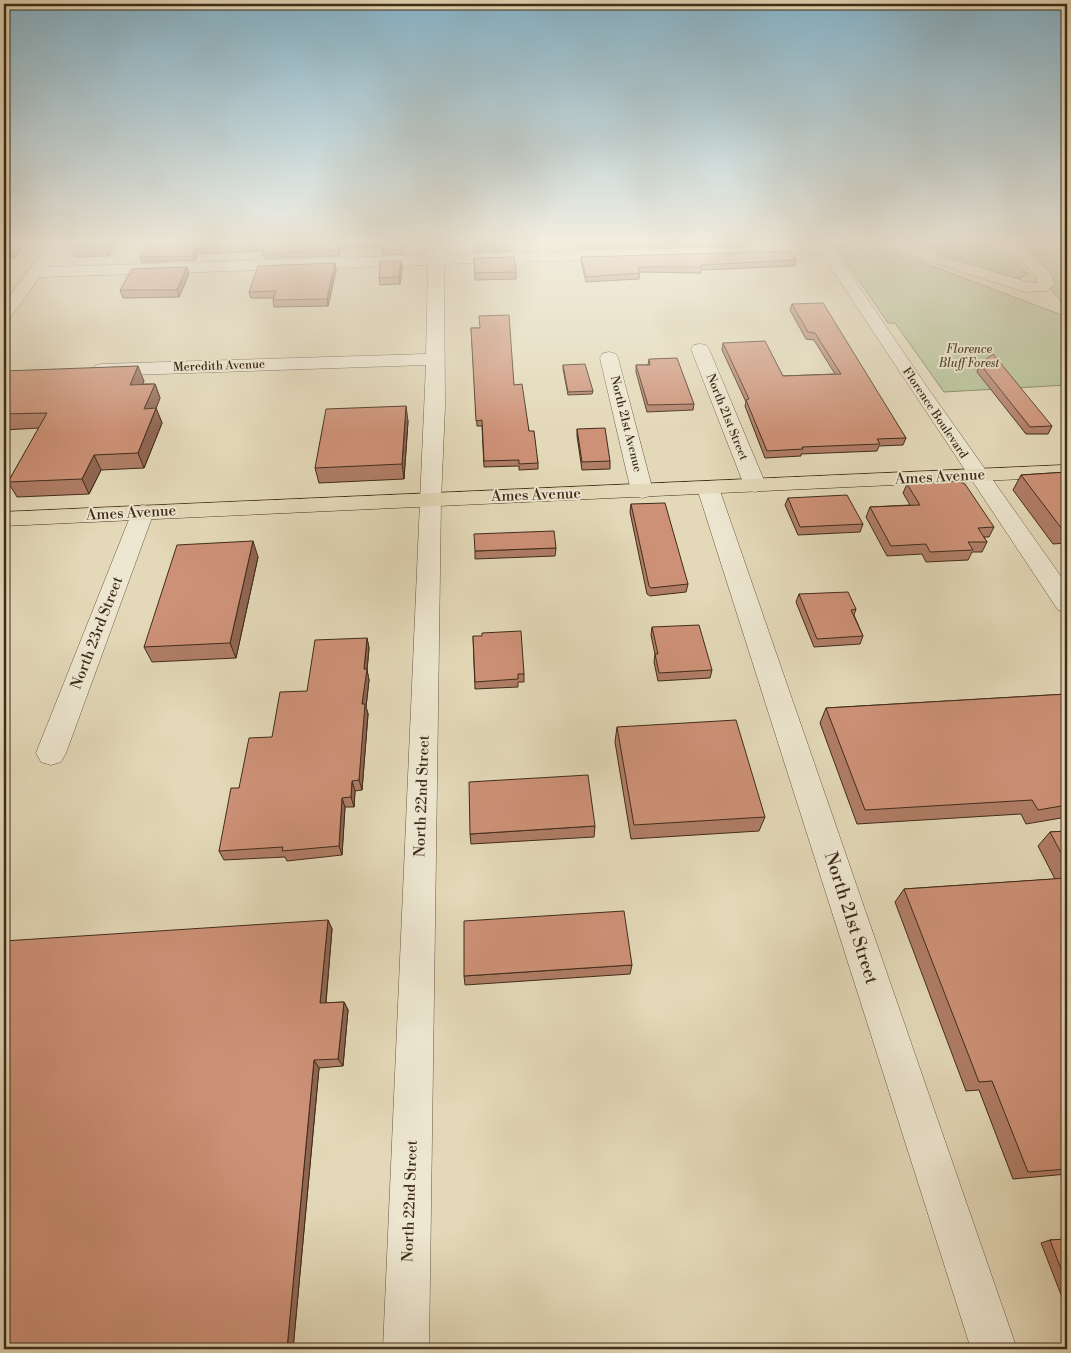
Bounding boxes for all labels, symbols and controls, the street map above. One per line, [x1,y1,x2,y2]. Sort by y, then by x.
park label: Florence Bluff Forest [938,342,1000,371]
street label: Meredith Avenue [173,357,265,375]
street label: Florence Boulevard [899,365,971,462]
street label: North 21st Street [703,372,751,463]
street label: North 21st Avenue [607,374,645,474]
street label: Ames Avenue [894,465,985,489]
street label: Ames Avenue [490,484,581,506]
street label: Ames Avenue [85,501,176,525]
street label: North 23rd Street [67,573,128,692]
street label: North 22nd Street [410,734,434,857]
street label: North 21st Street [819,849,883,988]
street label: North 22nd Street [398,1139,422,1262]

